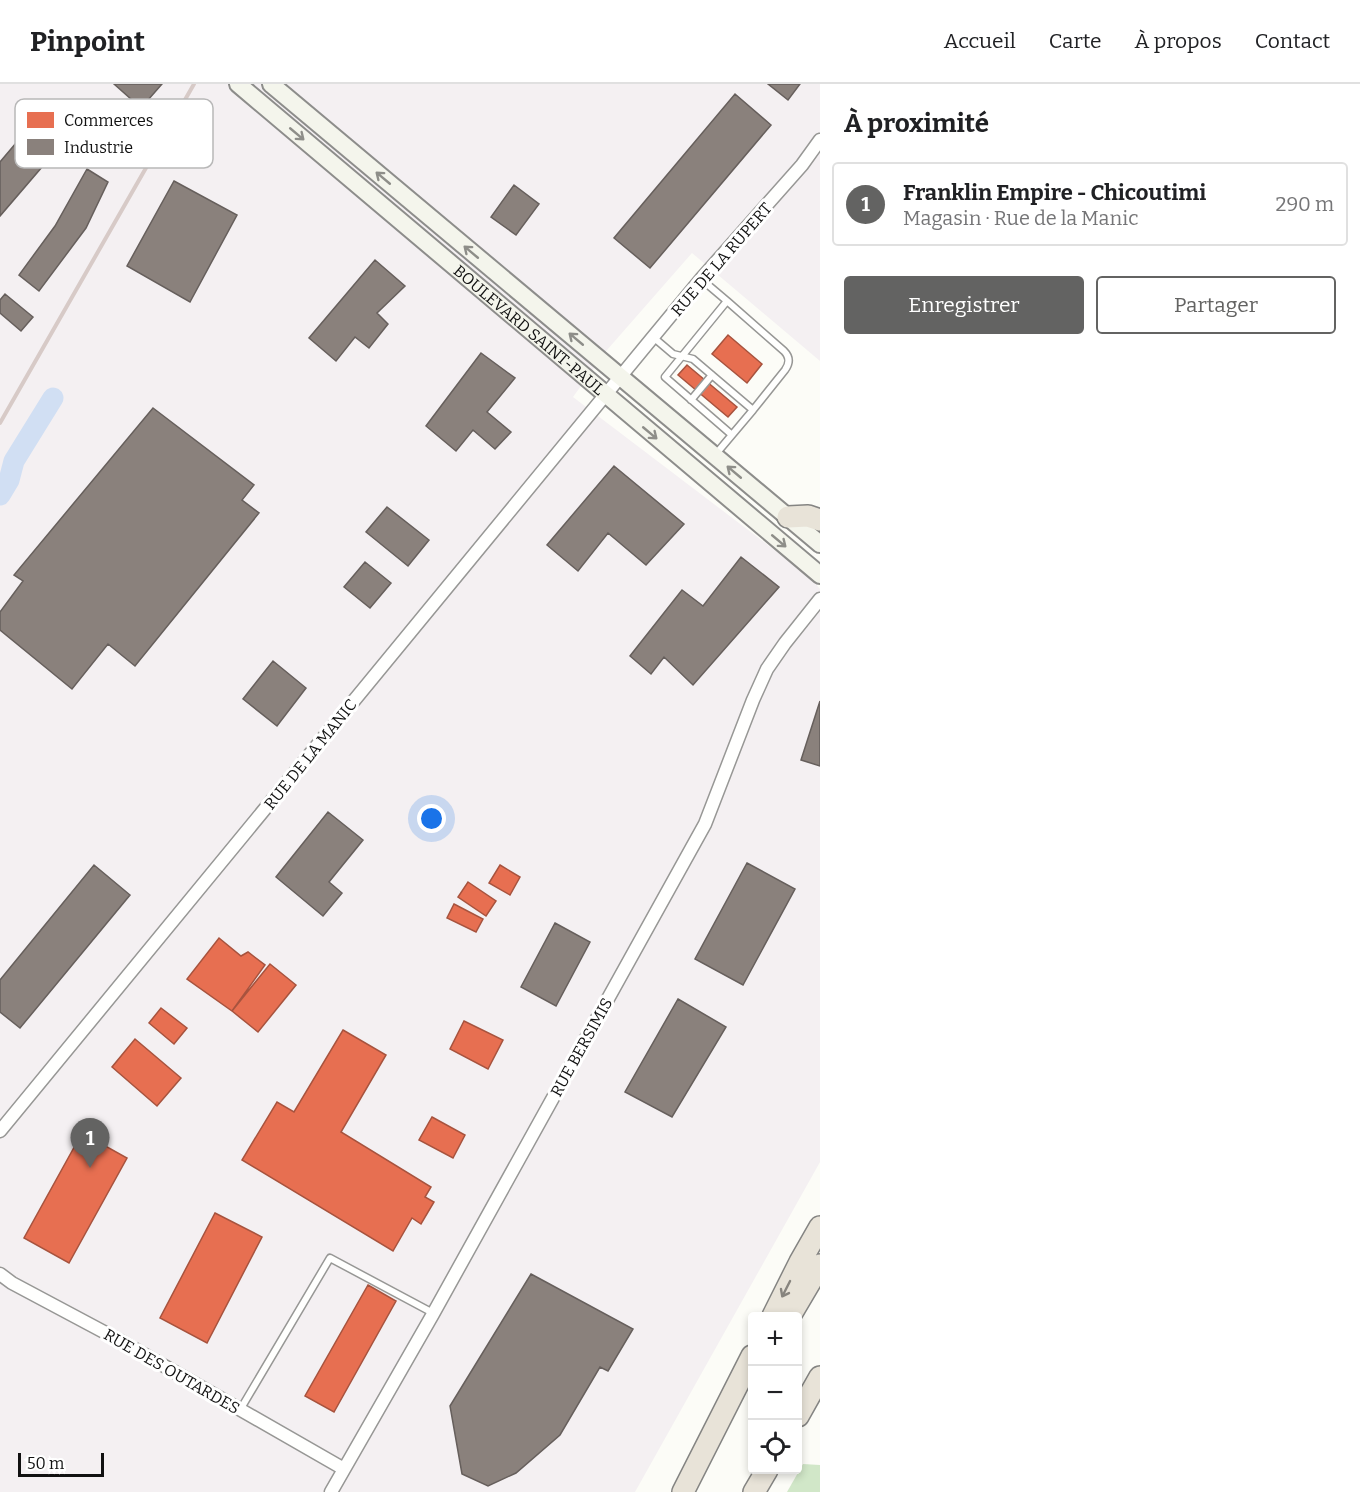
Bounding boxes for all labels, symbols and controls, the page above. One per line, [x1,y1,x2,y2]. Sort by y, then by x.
text: Pinpoint [30,25,145,58]
text: Accueil [944,28,1016,54]
text: Carte [1049,28,1102,54]
text: À propos [1135,28,1222,54]
text: Contact [1255,28,1330,54]
legend [15,99,213,168]
text: À proximité [844,108,989,139]
text: Commerces [64,111,153,130]
one-way arrow [289,127,305,140]
text: Industrie [64,138,133,157]
one-way arrow [376,171,391,185]
text: Franklin Empire - Chicoutimi [903,179,1206,206]
text: 1 [861,192,870,216]
text: 290 m [1276,192,1334,216]
street label: RUE DE LA RUPERT [667,199,776,320]
text: Magasin · Rue de la Manic [903,206,1138,230]
one-way arrow [463,245,479,258]
street label: BOULEVARD SAINT-PAUL [450,261,608,399]
button: Enregistrer [844,276,1084,334]
button: Partager [1096,276,1336,334]
one-way arrow [569,332,584,346]
one-way arrow [642,426,657,440]
one-way arrow [726,465,742,478]
one-way arrow [771,534,786,548]
street label: RUE DE LA MANIC [260,695,361,813]
your location [417,804,446,833]
street label: RUE BERSIMIS [547,995,616,1100]
pin: 1 [70,1118,110,1168]
one-way arrow [780,1280,792,1298]
map controls [748,1312,802,1474]
button: + [748,1312,802,1366]
street label: RUE DES OUTARDES [100,1325,243,1418]
button: − [748,1366,802,1420]
button: locate [748,1420,802,1474]
scale bar [18,1450,104,1478]
text: 50 m [27,1454,64,1473]

